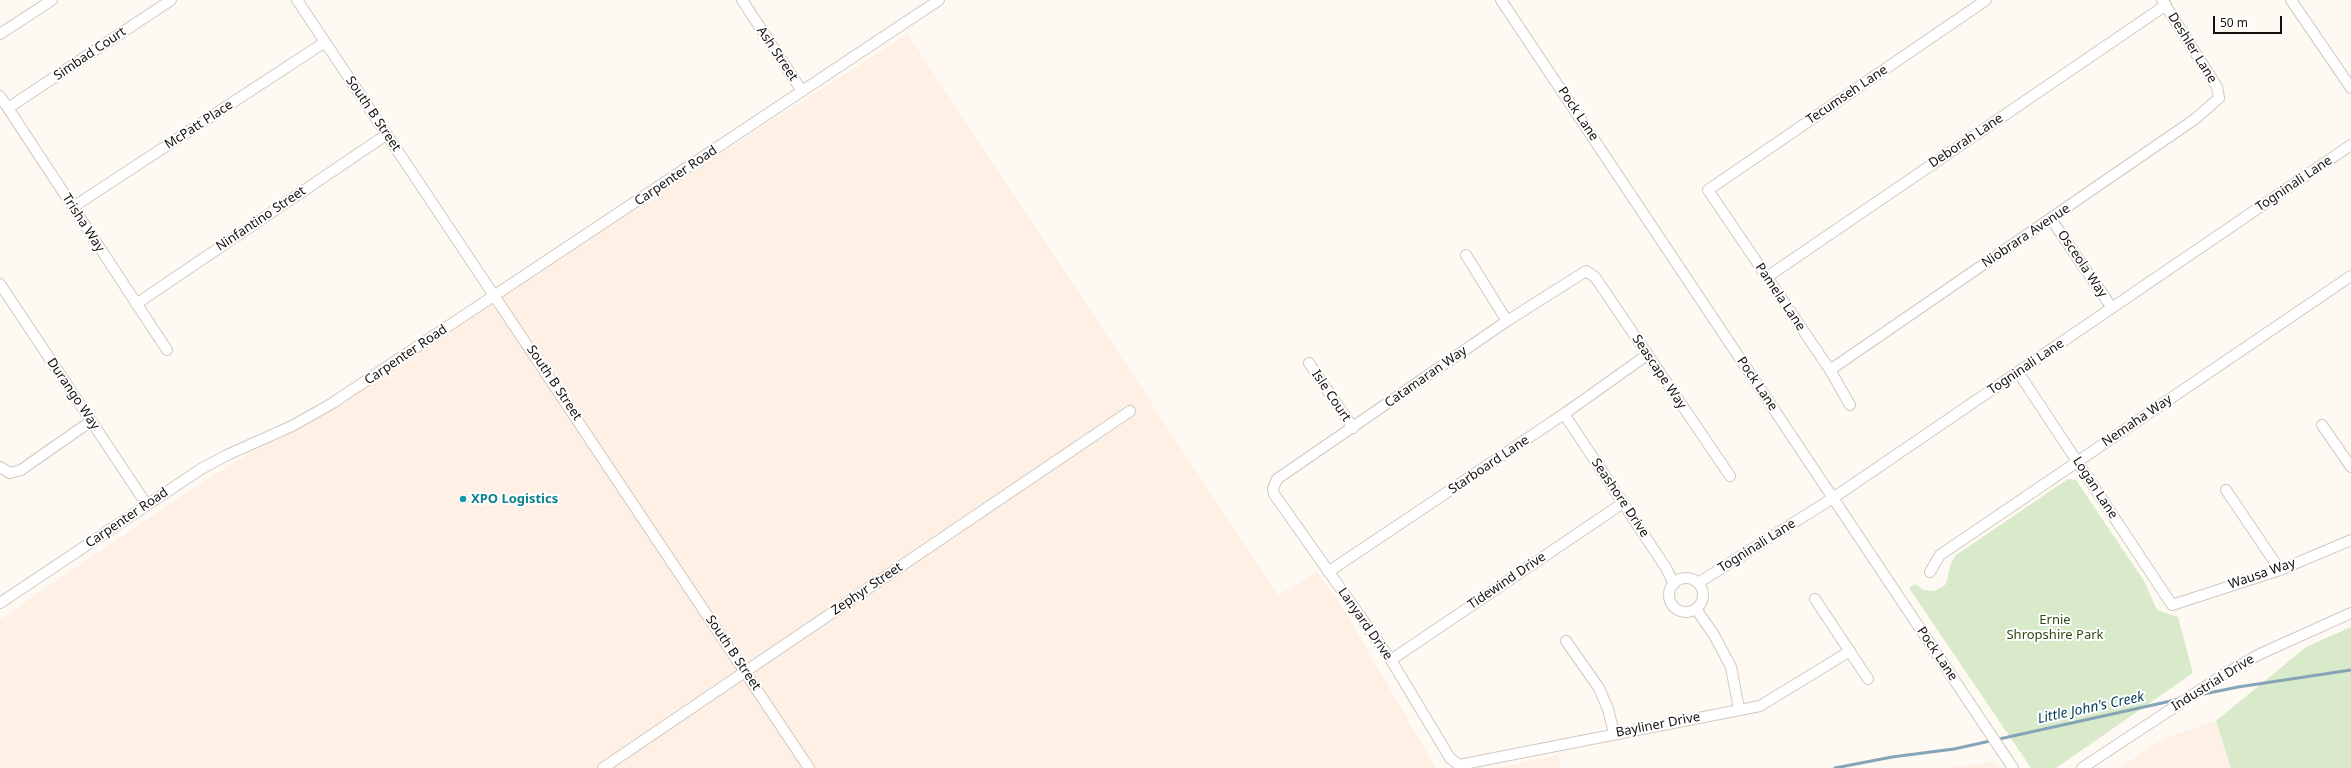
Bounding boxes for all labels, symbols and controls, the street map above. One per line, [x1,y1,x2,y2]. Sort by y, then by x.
scale bar [2215,8,2284,34]
street label: Deshler Lane [2164,10,2220,86]
text: 50 m [2220,14,2248,31]
street label: Simbad Court [51,24,129,84]
street label: Ash Street [753,24,801,84]
street label: Tecumseh Lane [1803,62,1891,128]
street label: South B Street [342,73,404,155]
street label: Pock Lane [1554,84,1602,144]
street label: McPatt Place [162,97,236,153]
street label: Deborah Lane [1926,110,2006,172]
street label: Carpenter Road [632,143,720,209]
street label: Togninali Lane [2253,153,2335,215]
street label: Ninfantino Street [213,183,309,255]
street label: Trisha Way [58,191,108,255]
street label: Niobrara Avenue [1979,201,2073,271]
street label: Osceola Way [2054,227,2110,301]
street label: Pamela Lane [1752,260,1808,334]
street label: Carpenter Road [362,322,450,388]
street label: Seascape Way [1628,332,1690,412]
street label: Togninali Lane [1985,336,2067,398]
street label: South B Street [523,342,585,424]
street label: Catamaran Way [1382,343,1470,411]
street label: Pock Lane [1733,354,1781,414]
street label: Durango Way [43,355,103,433]
street label: Isle Court [1308,367,1354,425]
street label: Nemaha Way [2099,392,2175,450]
street label: Starboard Lane [1446,432,1532,498]
street label: Logan Lane [2069,454,2121,522]
street label: Seashore Drive [1588,456,1652,540]
street label: Carpenter Road [83,485,171,551]
place label: XPO Logistics [471,491,558,507]
marker: XPO Logistics [458,494,468,504]
street label: Togninali Lane [1715,516,1799,576]
street label: Tidewind Drive [1465,549,1549,613]
street label: Wausa Way [2226,555,2298,593]
street label: Zephyr Street [828,559,906,619]
street label: Lanyard Drive [1334,585,1396,663]
street label: South B Street [702,612,764,694]
park label: Ernie Shropshire Park [2006,612,2104,643]
street label: Pock Lane [1913,624,1961,684]
street label: Industrial Drive [2169,651,2257,715]
water label: Little John's Creek [2036,689,2146,727]
street label: Bayliner Drive [1615,709,1701,741]

